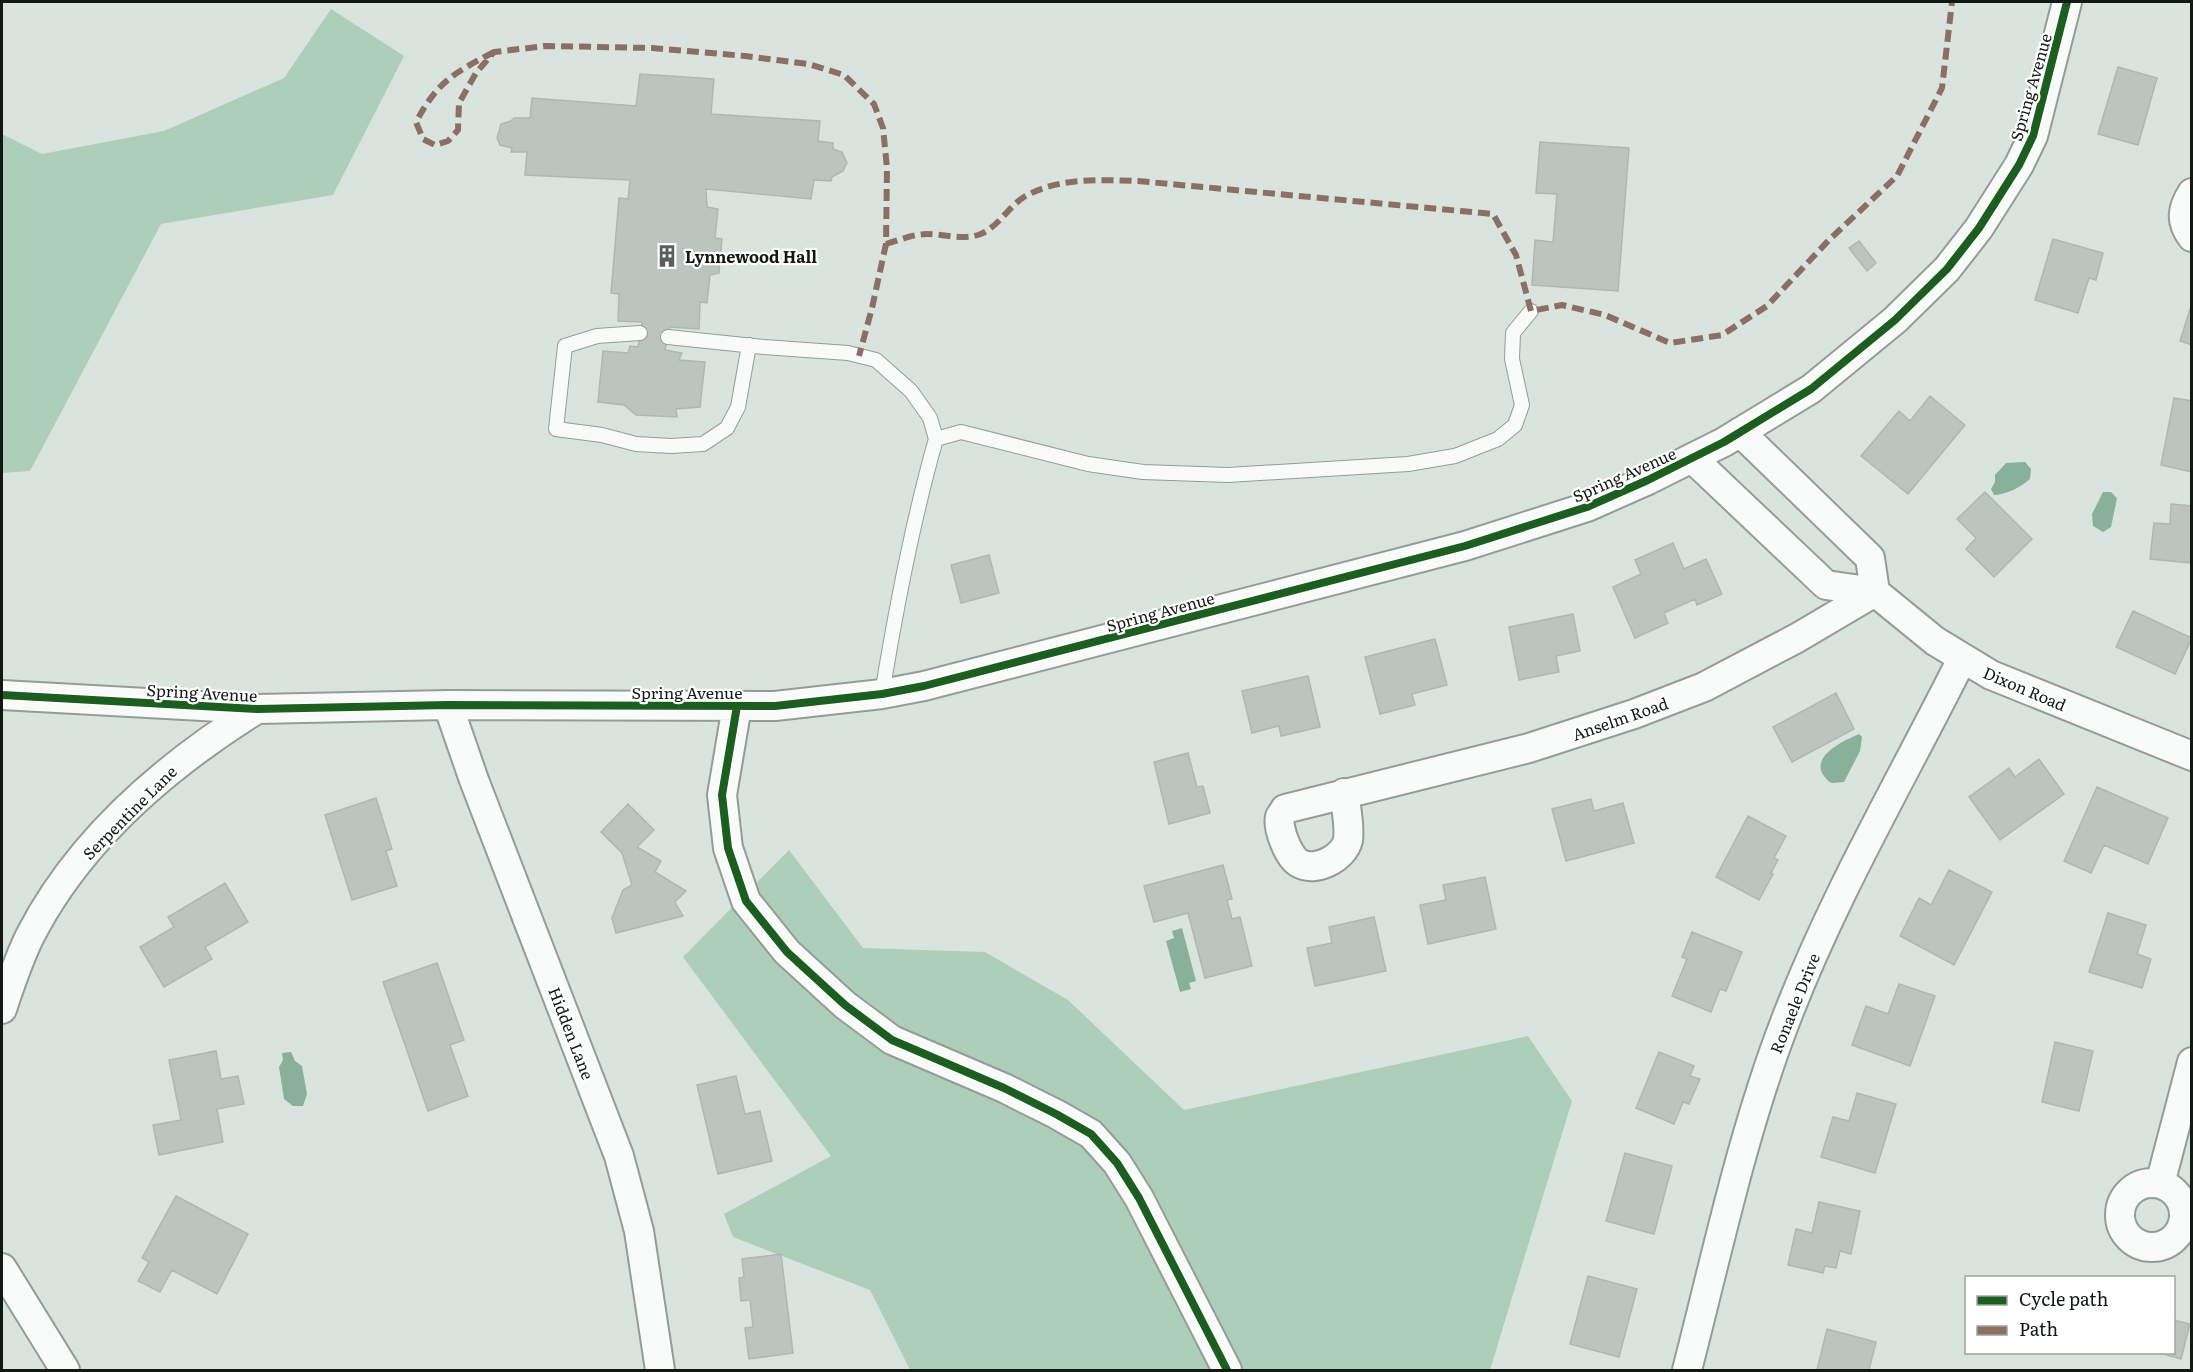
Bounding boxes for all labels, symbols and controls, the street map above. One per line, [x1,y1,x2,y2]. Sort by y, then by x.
street label: Spring Avenue [2003,30,2057,144]
building icon: Lynnewood Hall [654,243,680,269]
place label: Lynnewood Hall [685,244,817,268]
street label: Spring Avenue [1568,440,1680,508]
street label: Spring Avenue [1103,585,1217,637]
street label: Dixon Road [1980,660,2070,716]
street label: Spring Avenue [146,677,258,707]
street label: Spring Avenue [631,680,743,704]
street label: Anselm Road [1569,690,1671,746]
street label: Serpentine Lane [76,759,182,865]
street label: Ronaele Drive [1763,949,1825,1057]
street label: Hidden Lane [543,983,601,1083]
legend [1965,1276,2175,1354]
text: Cycle path [2019,1285,2108,1312]
text: Path [2019,1315,2058,1342]

